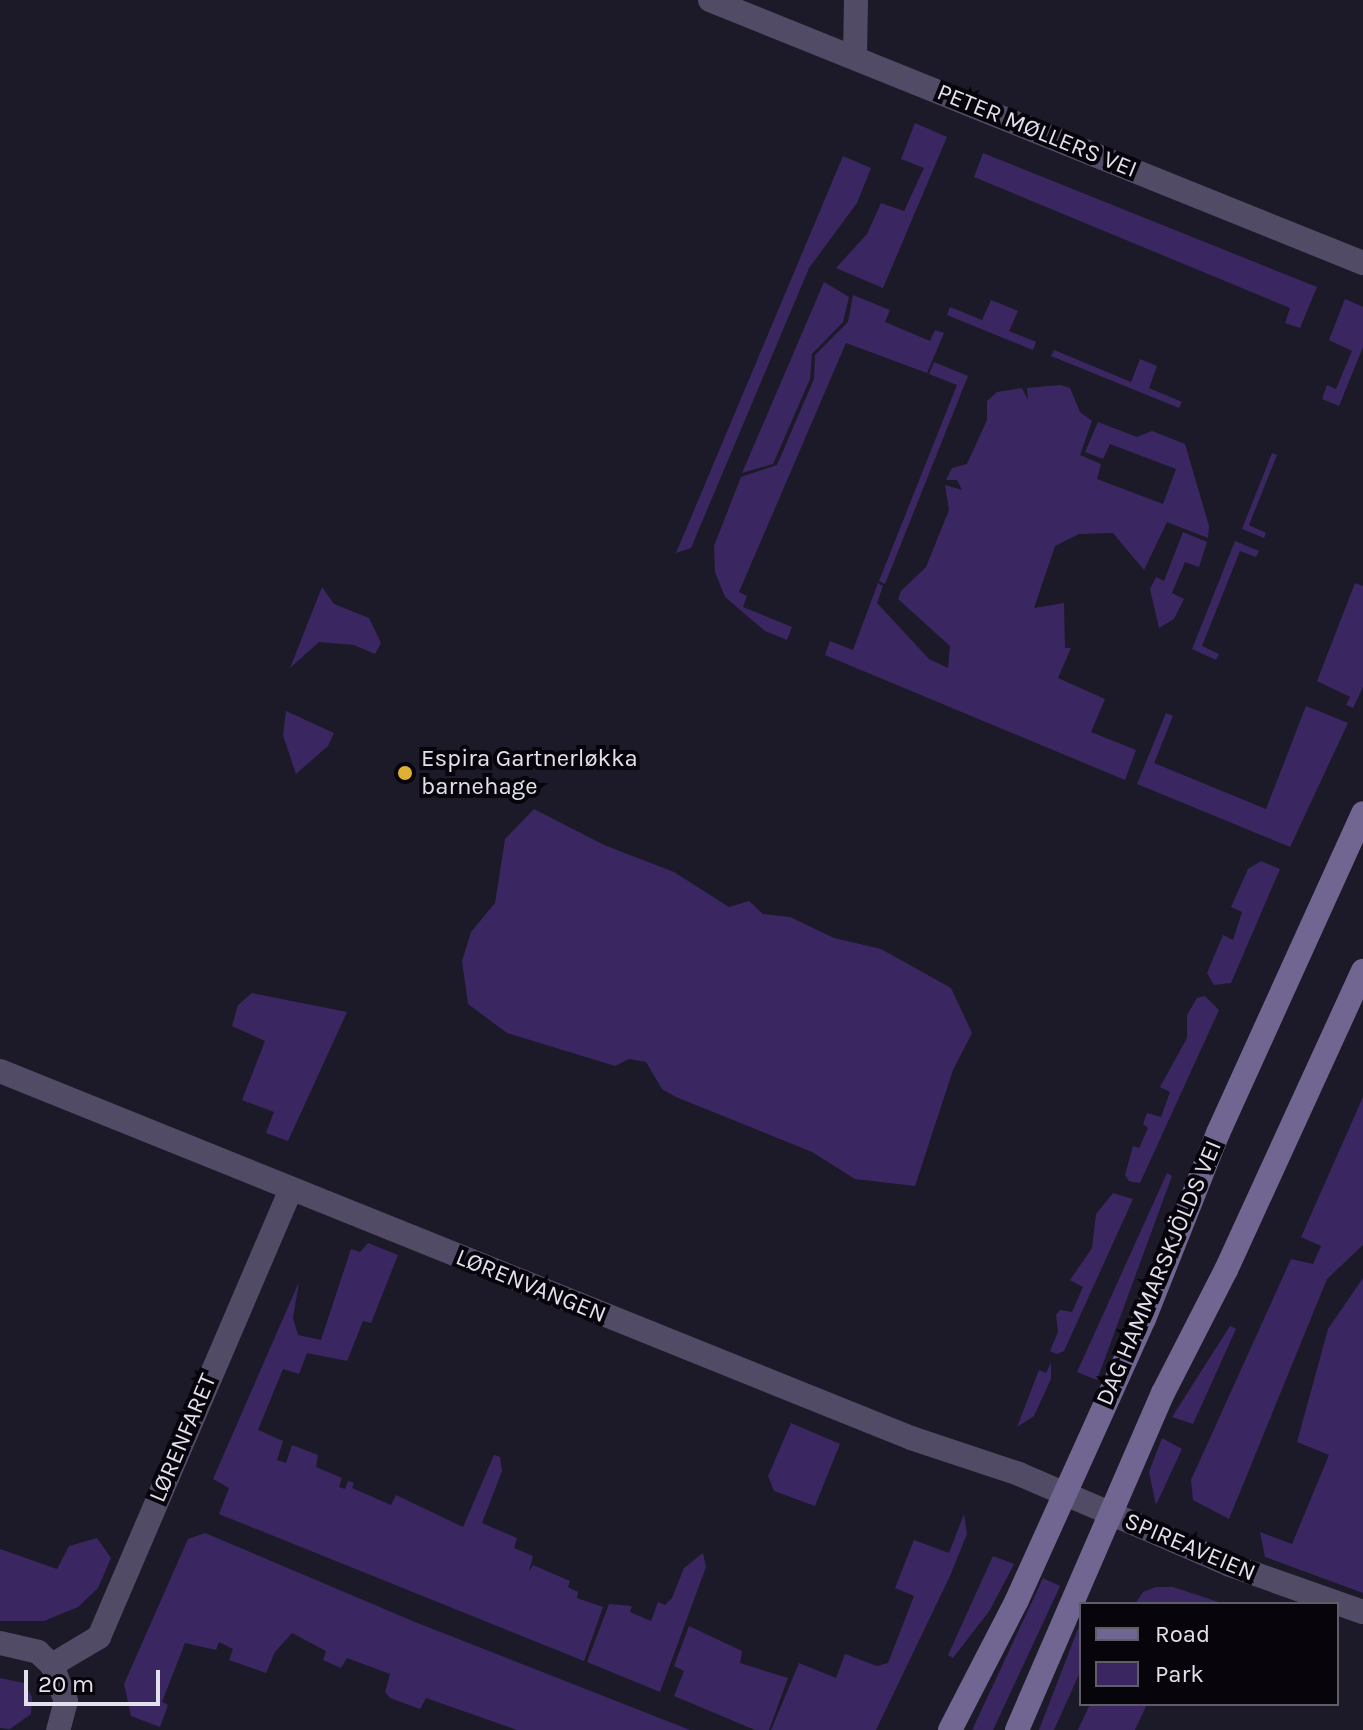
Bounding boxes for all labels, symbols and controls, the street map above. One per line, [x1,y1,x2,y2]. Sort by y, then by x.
street label: PETER MØLLERS VEI [933,78,1141,184]
place label: Espira Gartnerløkka barnehage [421,745,638,801]
marker: Espira Gartnerløkka barnehage [396,764,414,782]
street label: DAG HAMMARSKJÖLDS VEI [1090,1136,1228,1410]
street label: LØRENVANGEN [452,1243,610,1329]
street label: LØRENFARET [143,1370,223,1506]
street label: SPIREAVEIEN [1120,1507,1260,1587]
legend [1079,1602,1339,1706]
text: Road [1155,1620,1210,1648]
scale bar [28,1654,164,1704]
text: Park [1155,1660,1204,1688]
text: 20 m [38,1670,94,1698]

